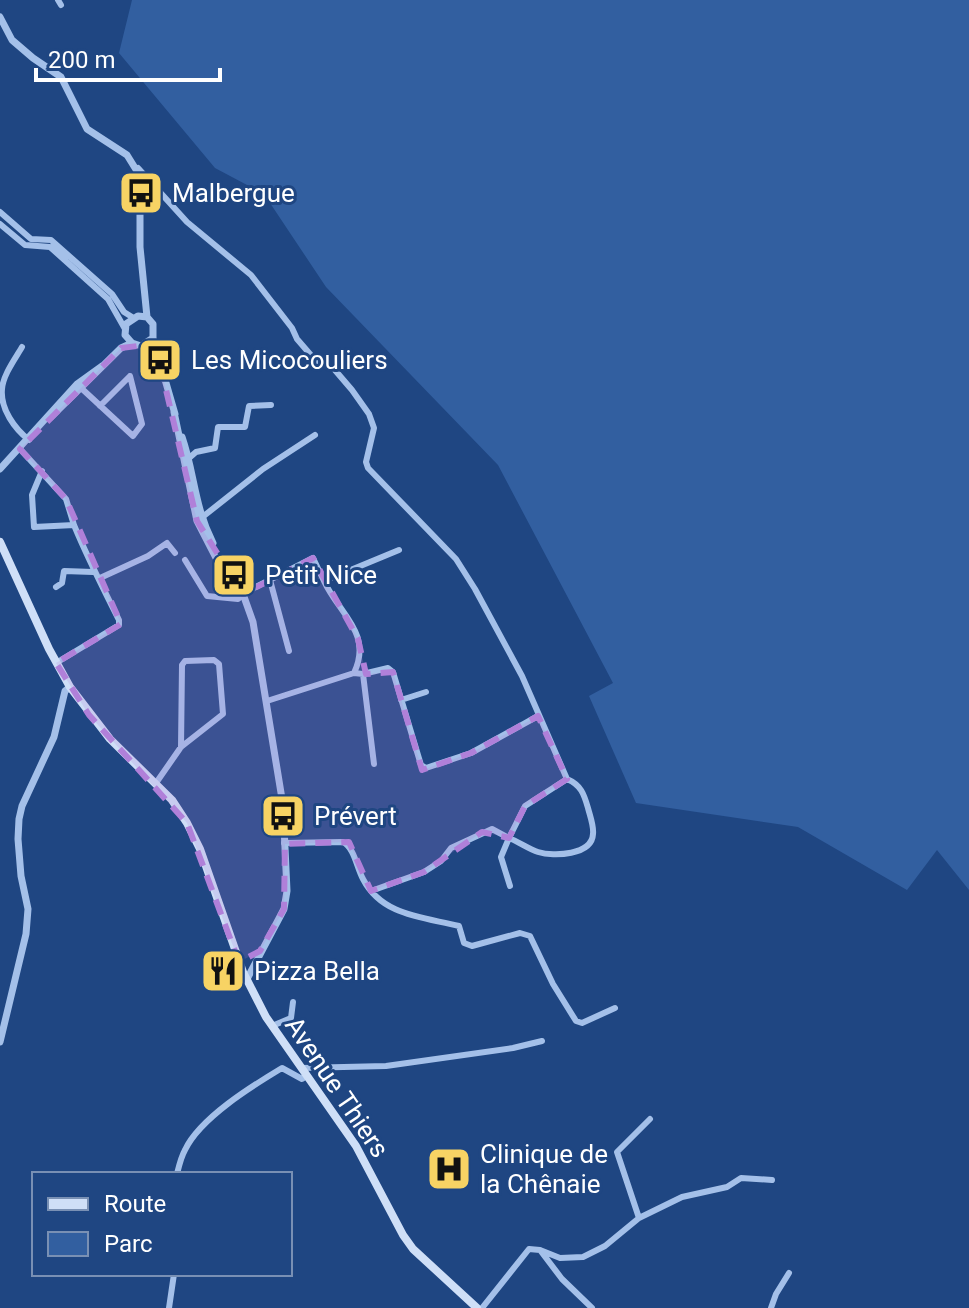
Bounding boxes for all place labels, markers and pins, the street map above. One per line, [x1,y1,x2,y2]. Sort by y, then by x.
bus stop icon: Malbergue [117,169,165,217]
place label: Malbergue [172,178,295,208]
bus stop icon: Les Micocouliers [136,336,184,384]
place label: Les Micocouliers [191,345,388,375]
bus stop icon: Petit Nice [210,551,258,599]
place label: Petit Nice [265,560,377,590]
bus stop icon: Prévert [259,792,307,840]
place label: Prévert [314,801,397,831]
restaurant icon: Pizza Bella [199,947,247,995]
place label: Pizza Bella [254,956,380,986]
place label: Clinique de la Chênaie [480,1139,608,1199]
hospital icon: Clinique de la Chênaie [425,1145,473,1193]

